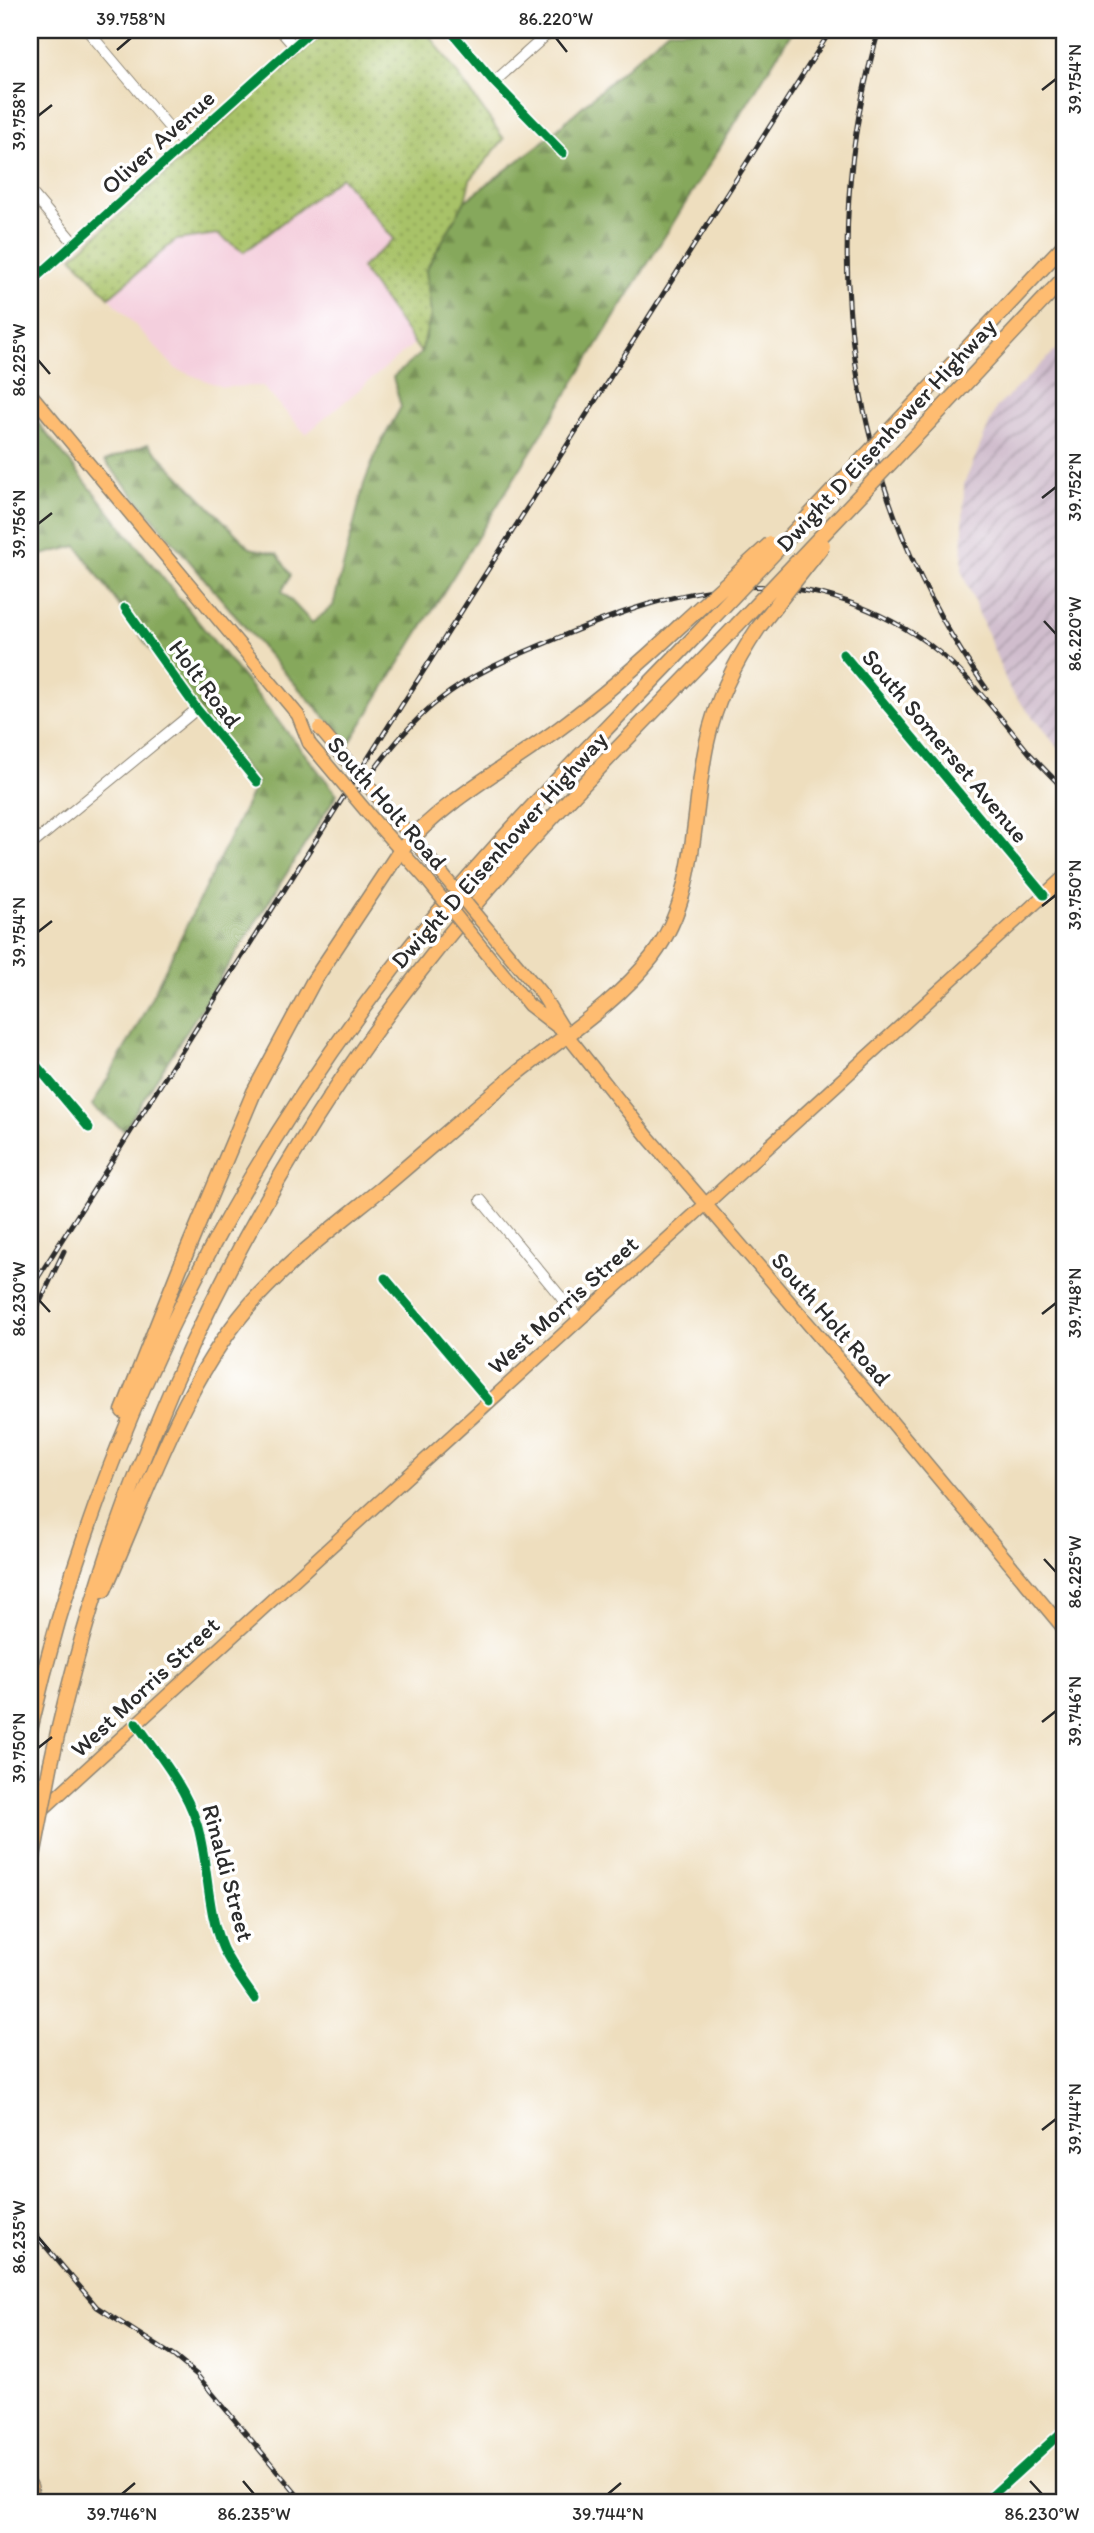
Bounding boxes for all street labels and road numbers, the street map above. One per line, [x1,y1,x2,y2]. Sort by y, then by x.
street label: Oliver Avenue [95,83,220,200]
street label: Dwight D Eisenhower Highway [770,312,1002,558]
street label: Holt Road [163,634,248,733]
street label: South Somerset Avenue [856,643,1035,848]
street label: Dwight D Eisenhower Highway [384,725,613,974]
street label: South Holt Road [322,730,453,875]
street label: West Morris Street [481,1229,644,1380]
street label: South Holt Road [766,1246,897,1391]
street label: West Morris Street [64,1610,225,1763]
street label: Rinaldi Street [196,1801,261,1945]

